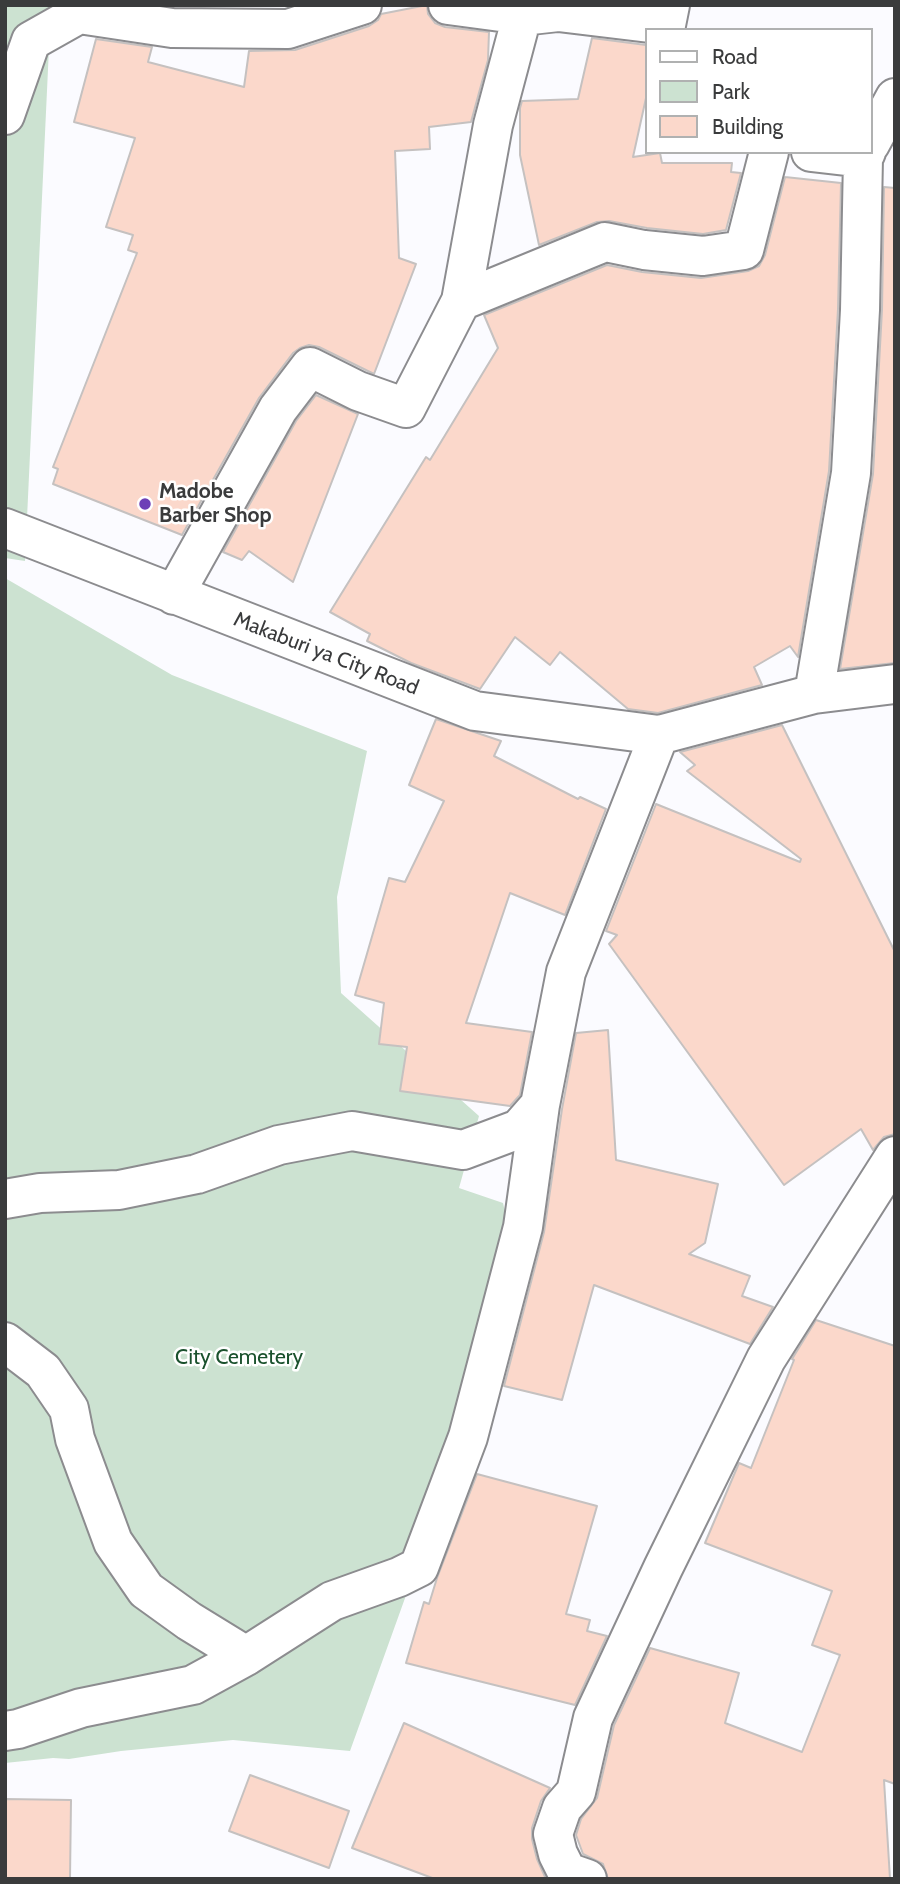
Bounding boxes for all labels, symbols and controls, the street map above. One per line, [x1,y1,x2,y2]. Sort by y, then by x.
legend [645,28,872,154]
text: Road [712,44,758,69]
text: Park [712,79,750,104]
text: Building [712,114,783,139]
place label: Madobe Barber Shop [159,479,272,529]
marker: Madobe Barber Shop [137,496,153,512]
street label: Makaburi ya City Road [230,607,422,701]
park label: City Cemetery [175,1345,303,1371]

